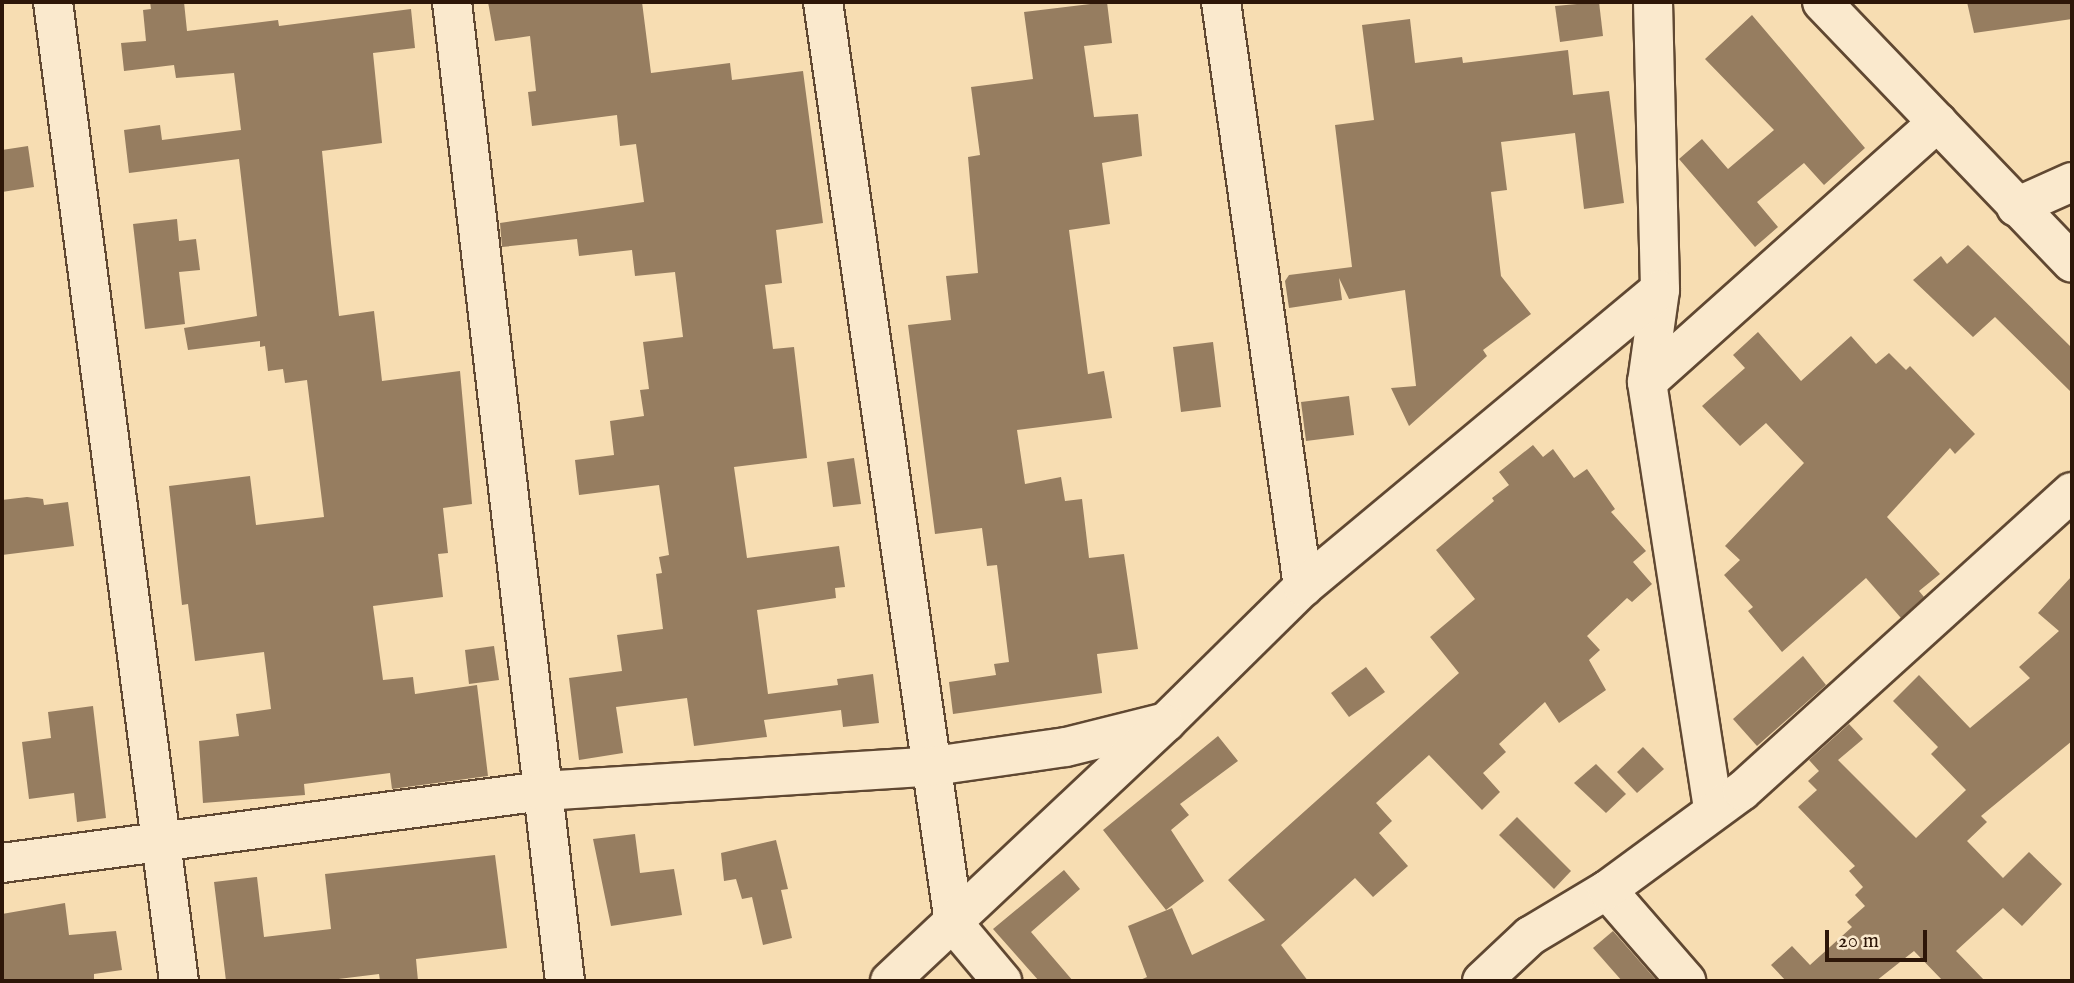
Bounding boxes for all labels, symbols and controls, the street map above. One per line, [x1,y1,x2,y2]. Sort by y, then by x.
scale bar [1829,916,1930,960]
text: 20 m [1838,928,1879,955]

